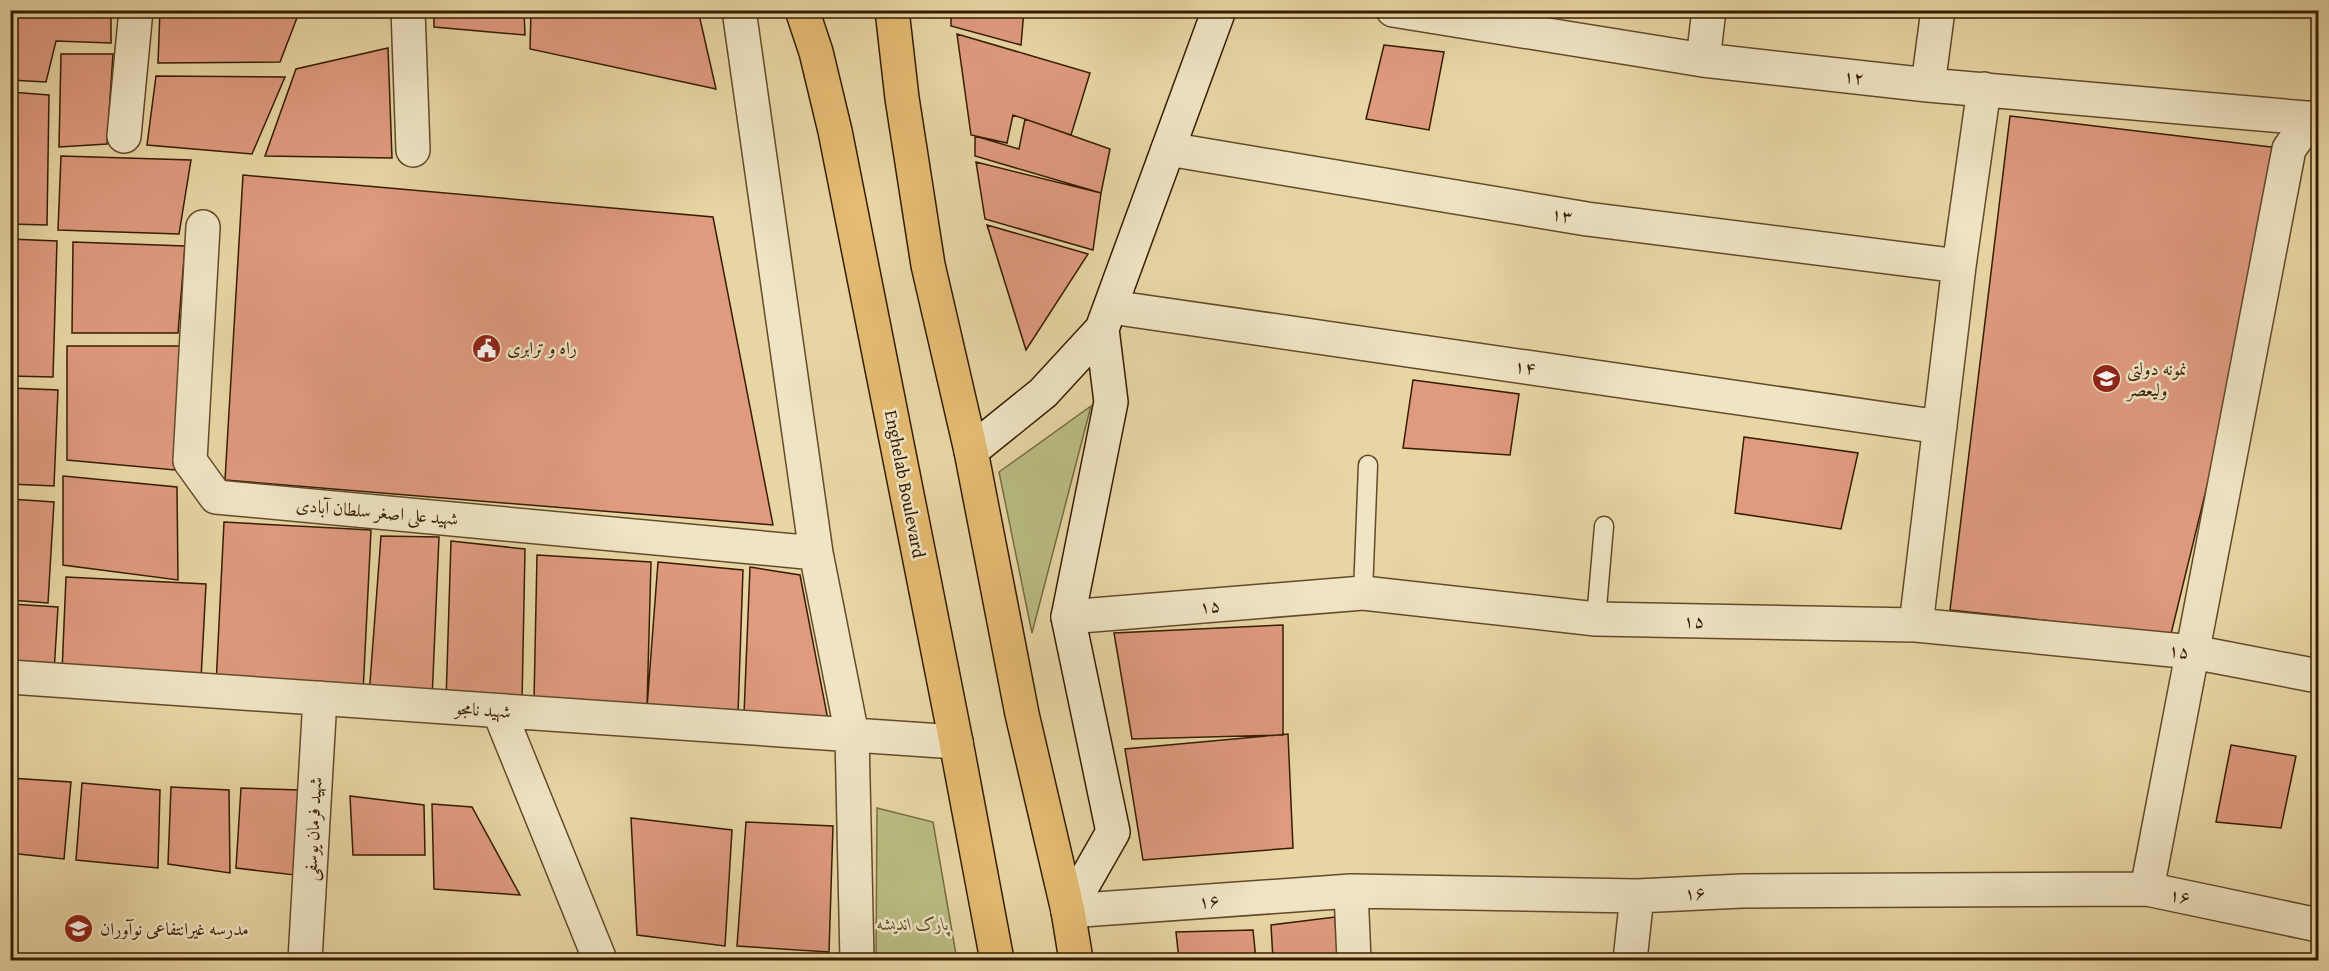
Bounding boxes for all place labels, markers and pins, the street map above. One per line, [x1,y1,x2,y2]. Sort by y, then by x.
public building icon: راه و ترابری [470,332,502,364]
place label: راه و ترابری [507,334,577,361]
place label: نمونه دولتی ولیعصر [2125,355,2187,403]
school or university icon: نمونه دولتی ولیعصر [2090,363,2122,395]
school or university icon: مدرسه غیرانتفاعی نوآوران [63,913,95,945]
place label: مدرسه غیرانتفاعی نوآوران [100,915,249,942]

